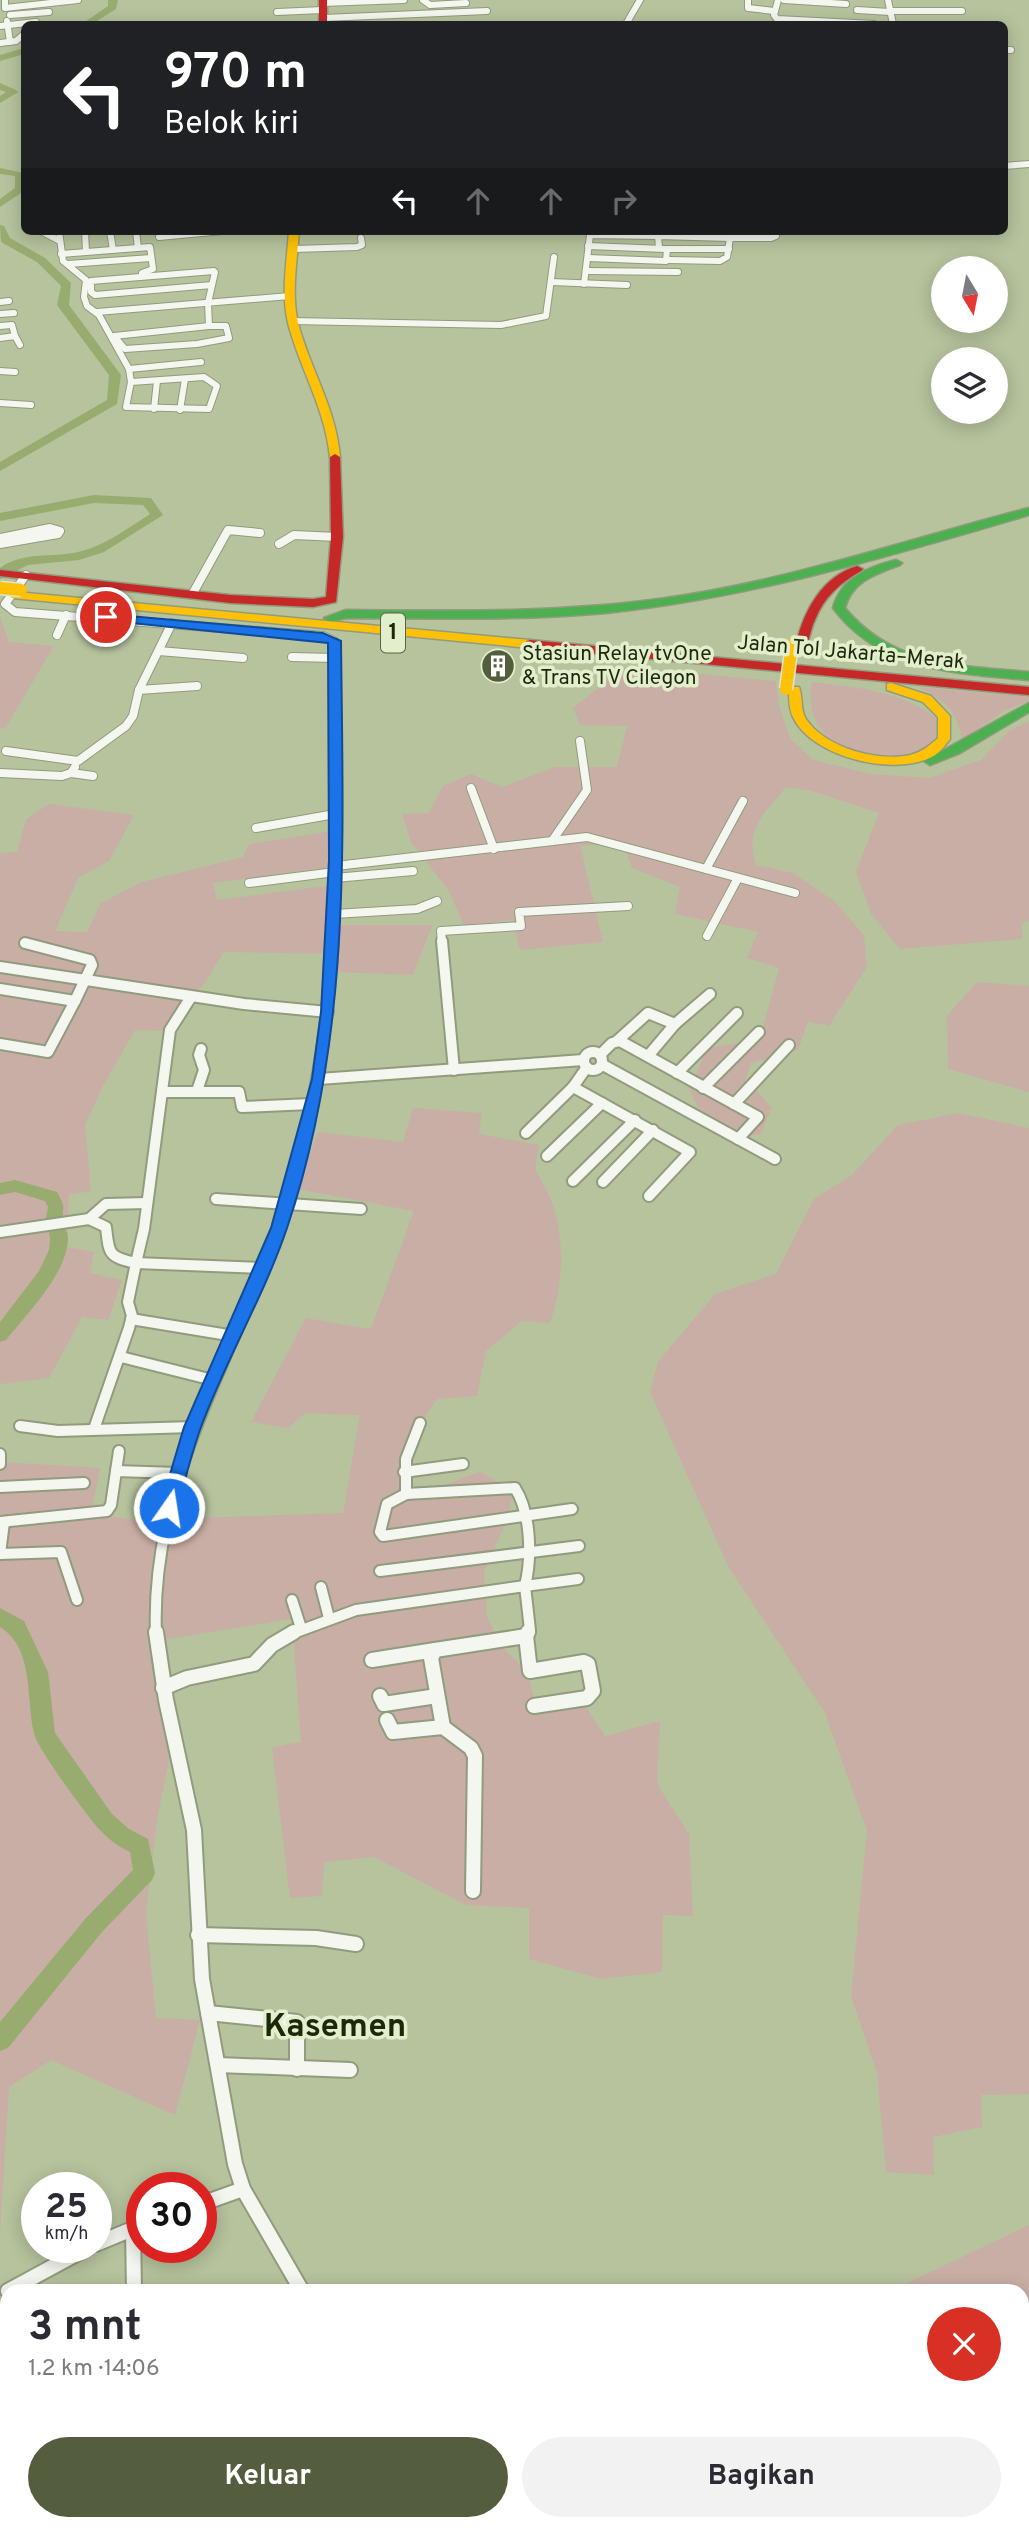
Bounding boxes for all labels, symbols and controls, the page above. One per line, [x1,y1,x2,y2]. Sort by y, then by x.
text: 970 m [164,44,307,106]
icon: left [49,49,140,140]
text: Belok kiri [164,105,299,145]
icon: left [386,182,424,220]
icon: ahead [459,182,497,220]
icon: ahead [532,182,570,220]
icon: right [605,182,643,220]
north arrow [931,256,1008,332]
map controls [931,256,1008,424]
button: layers [931,347,1008,424]
pin [76,587,136,647]
icon: arrive [87,598,125,636]
road number: 1 [381,614,405,652]
street label: Jalan Tol Jakarta–Merak [736,630,966,676]
place label: Stasiun Relay tvOne & Trans TV Cilegon [522,641,712,692]
building icon: Stasiun Relay tvOne & Trans TV Cilegon [479,647,517,685]
position arrow [132,1471,206,1545]
district label: Kasemen [264,2007,406,2049]
speed limit sign: 30 [126,2172,217,2263]
text: 25 [45,2186,88,2230]
text: km/h [45,2223,88,2246]
text: 3 mnt [28,2302,141,2355]
button: close [927,2307,1001,2381]
text: 1.2 km · 14:06 [28,2355,160,2384]
button: Keluar [28,2437,508,2517]
button: Bagikan [522,2437,1001,2517]

